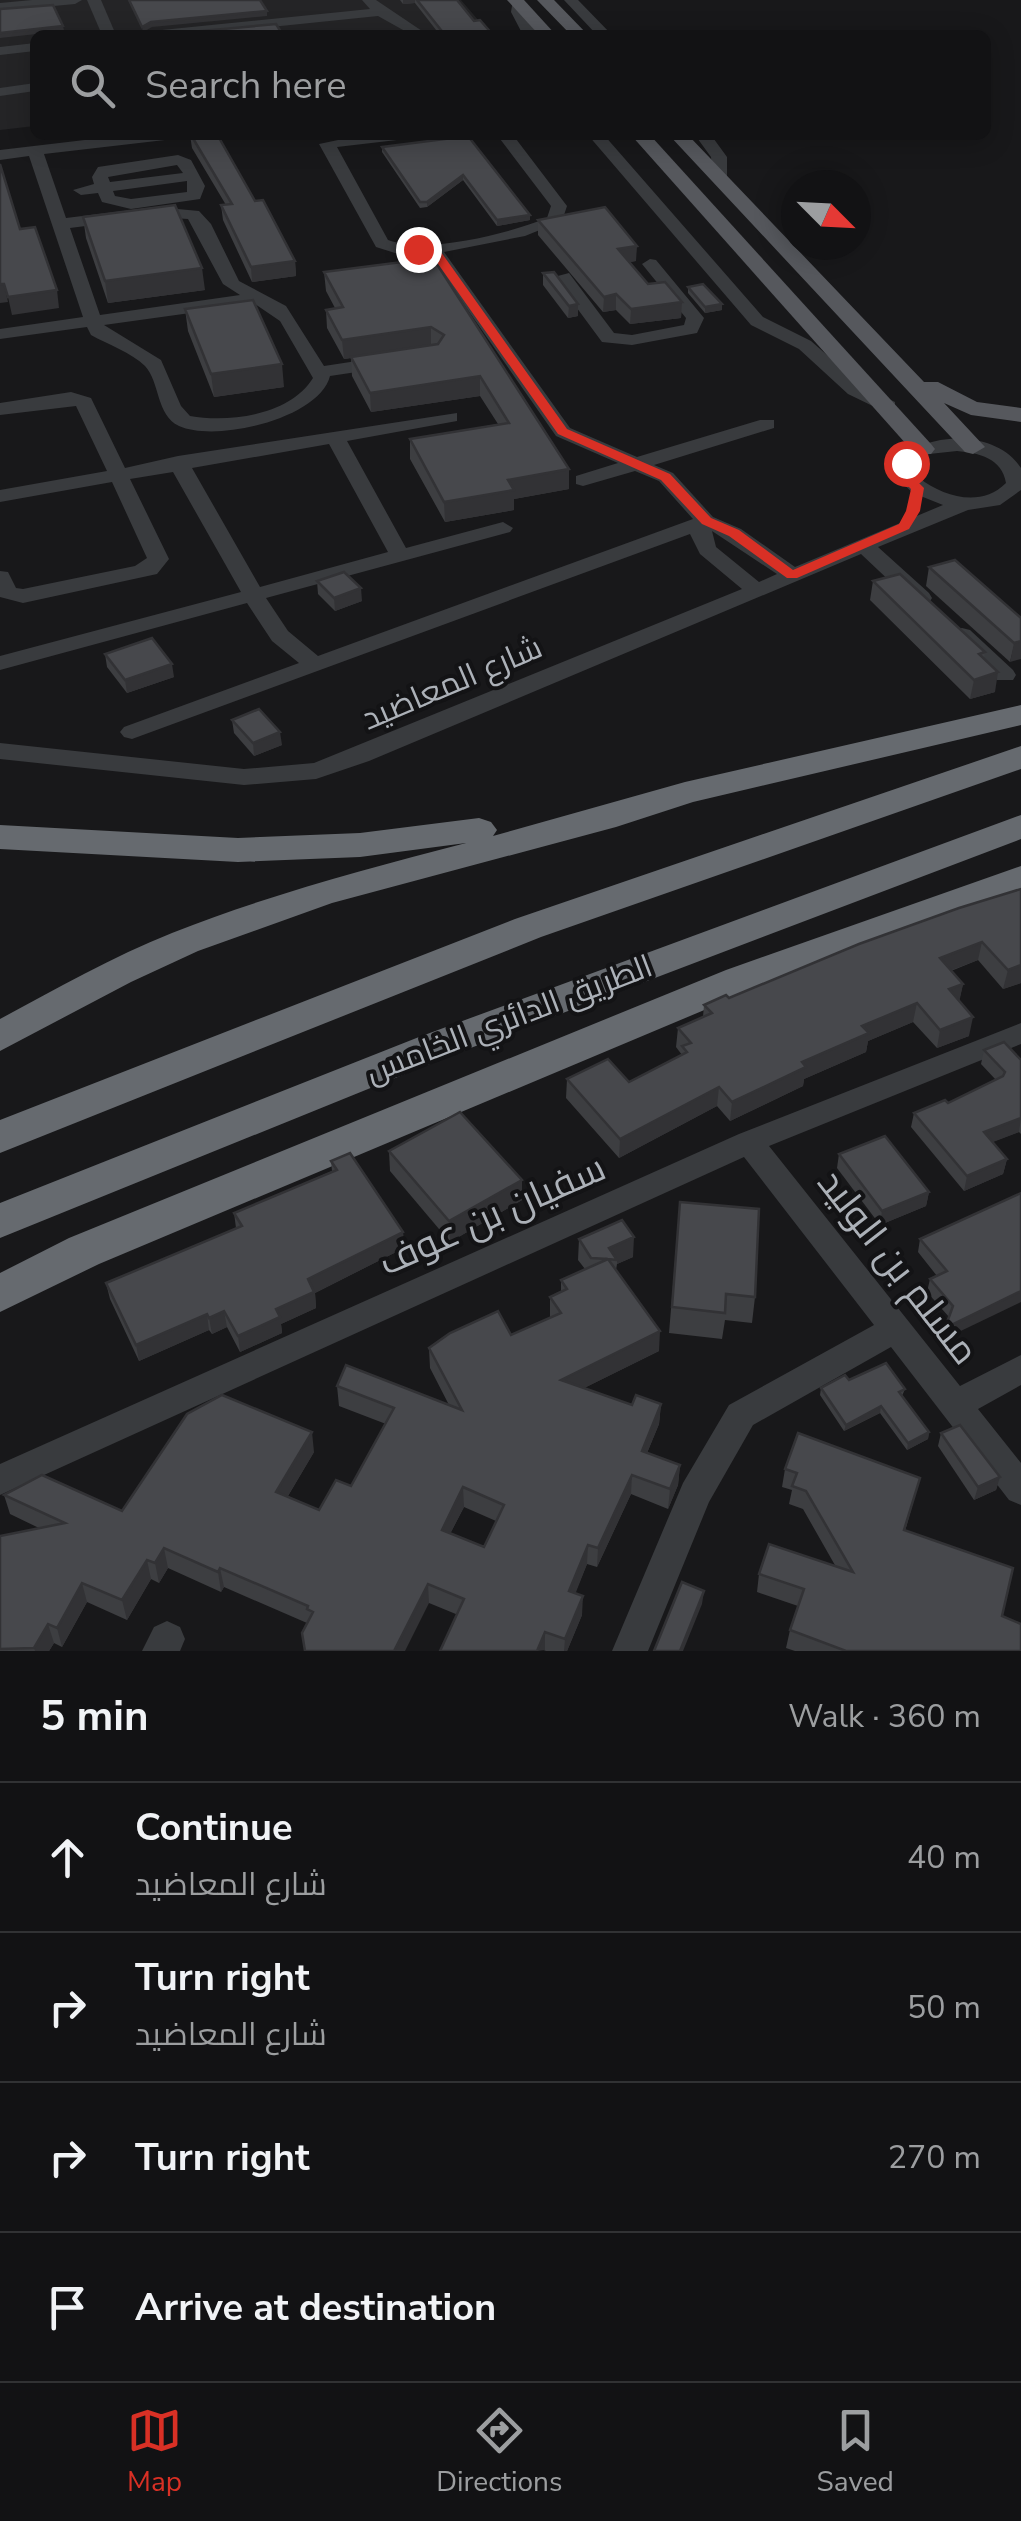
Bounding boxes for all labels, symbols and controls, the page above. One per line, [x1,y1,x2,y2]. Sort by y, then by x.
search box [30,30,991,140]
icon: search [65,58,120,113]
text: Search here [145,60,346,111]
north arrow [781,170,871,260]
route end [396,227,442,273]
route start [884,441,930,487]
street label: شارع المعاضيد [355,626,549,740]
street label: الطريق الدائري الخامس [360,945,660,1096]
street label: سفيان بن عوف [370,1142,614,1288]
street label: مسلم بن الوليد [806,1159,990,1375]
text: 5 min [40,1688,149,1745]
text: Walk · 360 m [788,1695,981,1738]
text: Continue [135,1802,293,1853]
icon: ahead [40,1830,95,1885]
text: 40 m [907,1836,981,1879]
text: شارع المعاضيد [135,1863,327,1906]
text: Turn right [135,1952,310,2003]
icon: right [40,1980,95,2035]
text: 50 m [907,1986,981,2029]
text: شارع المعاضيد [135,2013,327,2056]
icon: right [40,2130,95,2185]
text: Turn right [135,2132,310,2183]
text: 270 m [888,2136,981,2179]
icon: arrive [40,2280,95,2335]
text: Arrive at destination [135,2282,496,2333]
tab: Map [127,2403,182,2501]
tab: Directions [436,2403,562,2501]
tab: Saved [817,2403,894,2501]

